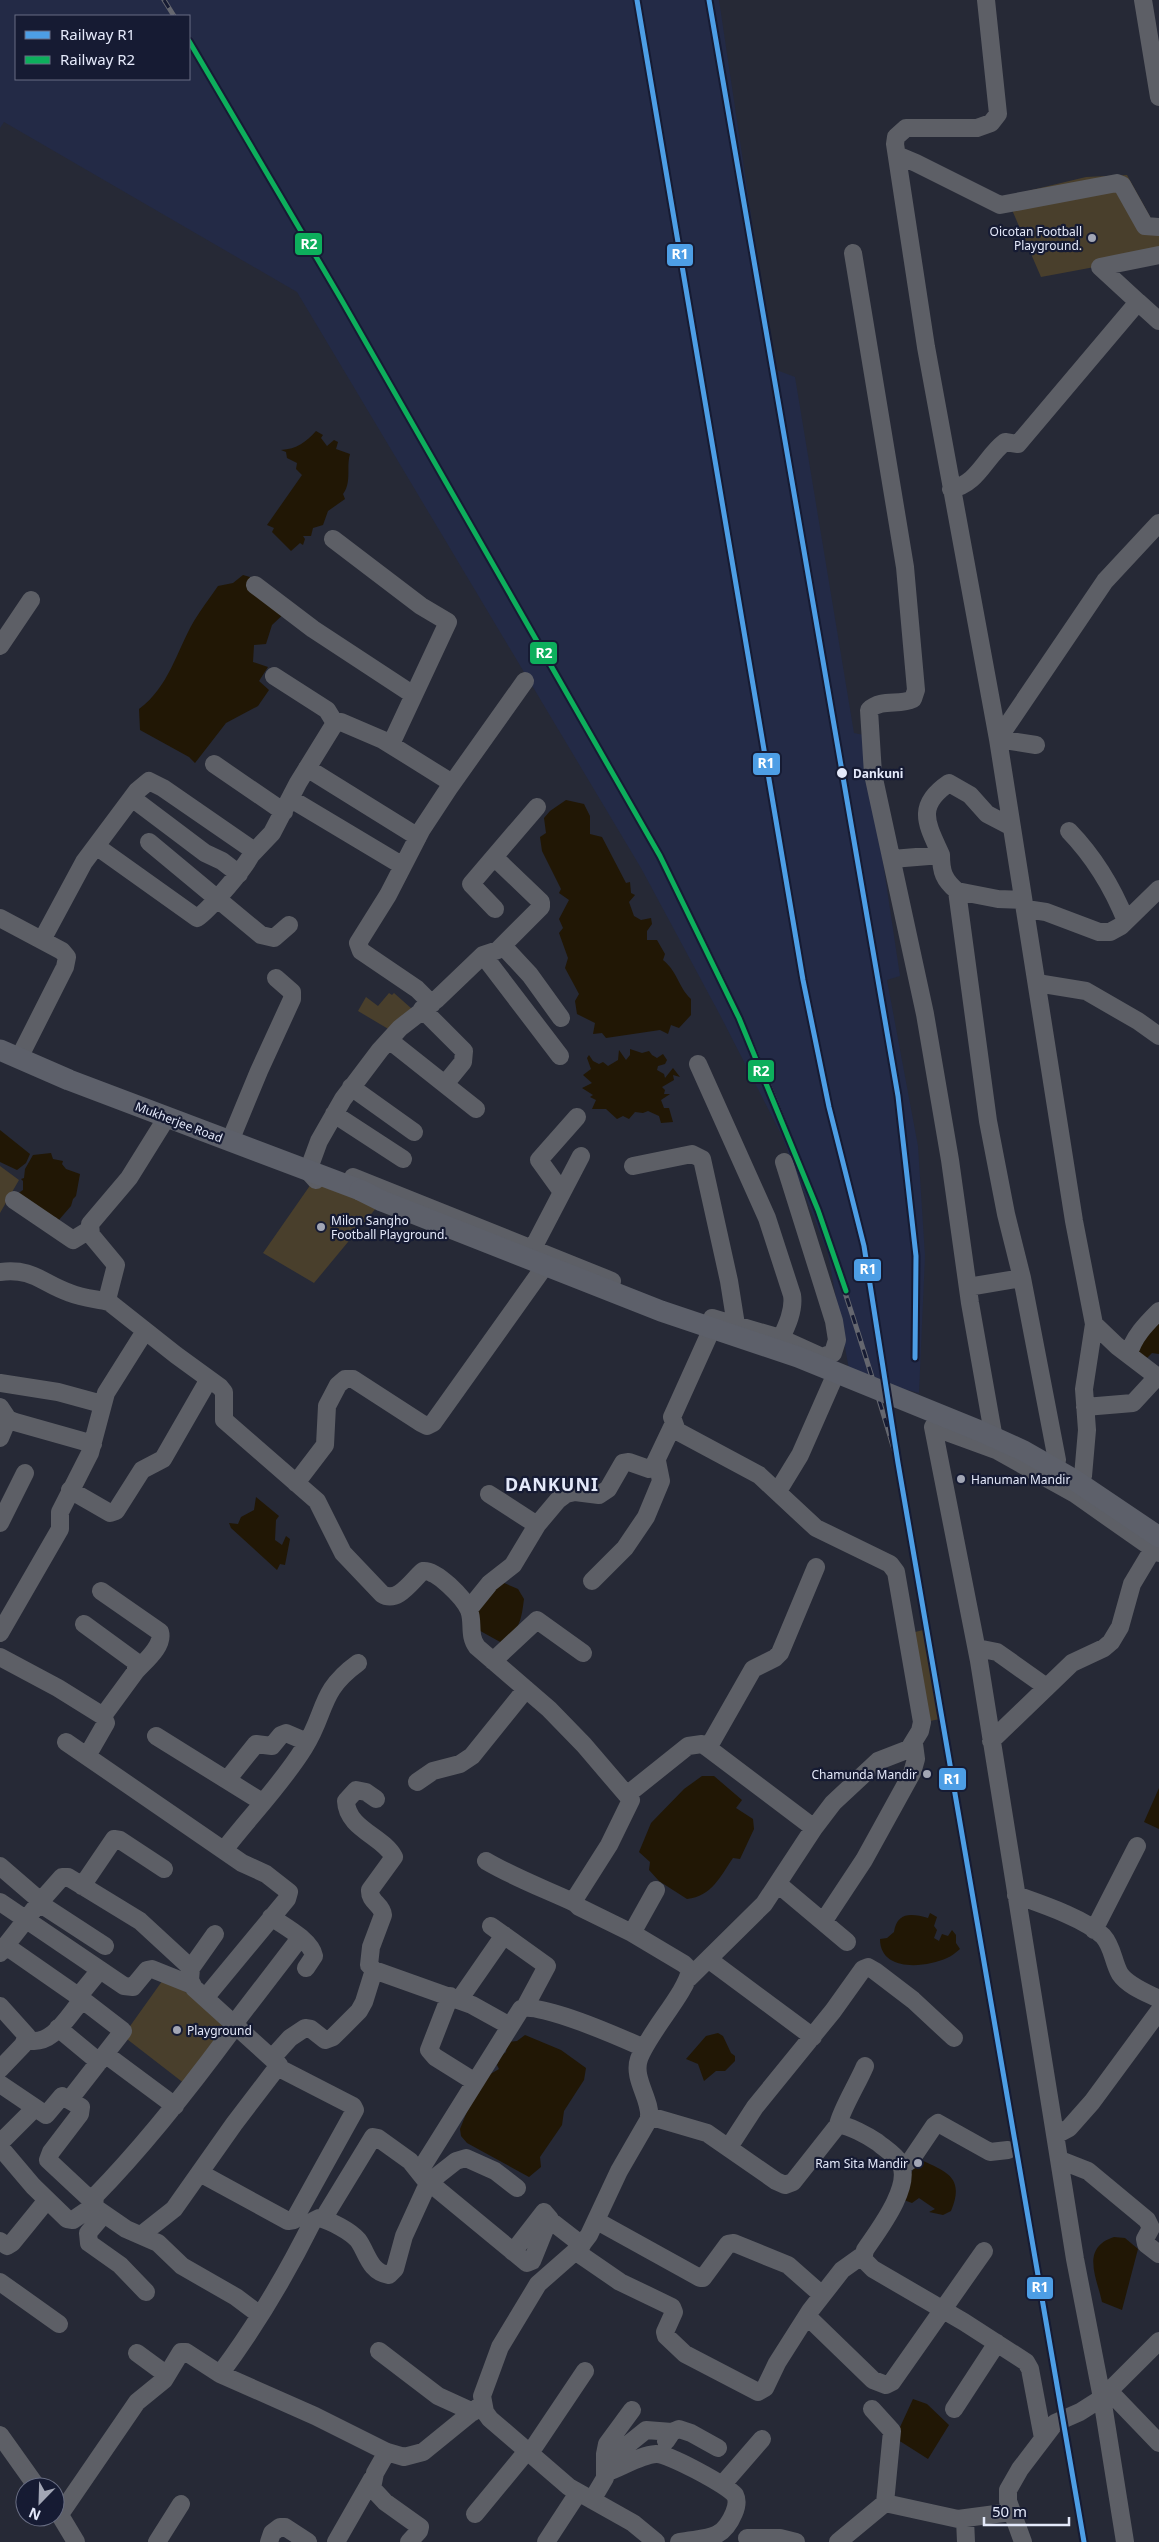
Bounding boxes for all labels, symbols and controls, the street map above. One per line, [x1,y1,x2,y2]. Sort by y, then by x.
legend [15,15,190,80]
text: Railway R1 [60,24,135,44]
text: Railway R2 [60,49,135,69]
place label: Oicotan Football Playground. [990,223,1082,254]
line badge: R2 [294,232,323,256]
marker: Oicotan Football Playground. [1086,232,1098,244]
text: R2 [300,234,318,253]
line badge: R1 [666,243,694,267]
text: R1 [671,244,689,263]
line badge: R2 [529,641,558,665]
text: R2 [535,643,553,662]
line badge: R1 [752,752,781,776]
text: R1 [757,753,775,772]
place label: Dankuni [853,765,903,782]
marker: Dankuni [835,766,849,780]
line badge: R2 [747,1059,775,1083]
text: R2 [752,1061,770,1080]
street label: Mukherjee Road [133,1098,225,1146]
place label: Milon Sangho Football Playground. [331,1212,448,1243]
marker: Milon Sangho Football Playground. [315,1221,327,1233]
line badge: R1 [853,1258,882,1282]
text: R1 [859,1259,877,1278]
place label: Hanuman Mandir [971,1471,1070,1488]
district label: DANKUNI [505,1472,599,1496]
marker: Hanuman Mandir [955,1473,967,1485]
place label: Chamunda Mandir [812,1766,917,1783]
line badge: R1 [938,1767,967,1791]
marker: Chamunda Mandir [921,1768,933,1780]
text: R1 [943,1769,961,1788]
place label: Playground [187,2022,252,2039]
marker: Playground [171,2024,183,2036]
place label: Ram Sita Mandir [815,2155,908,2172]
marker: Ram Sita Mandir [912,2157,924,2169]
line badge: R1 [1026,2276,1054,2300]
text: R1 [1031,2277,1049,2296]
north arrow [15,2477,65,2527]
scale bar [984,2494,1069,2526]
text: 50 m [992,2501,1027,2521]
text: N [26,2503,44,2525]

